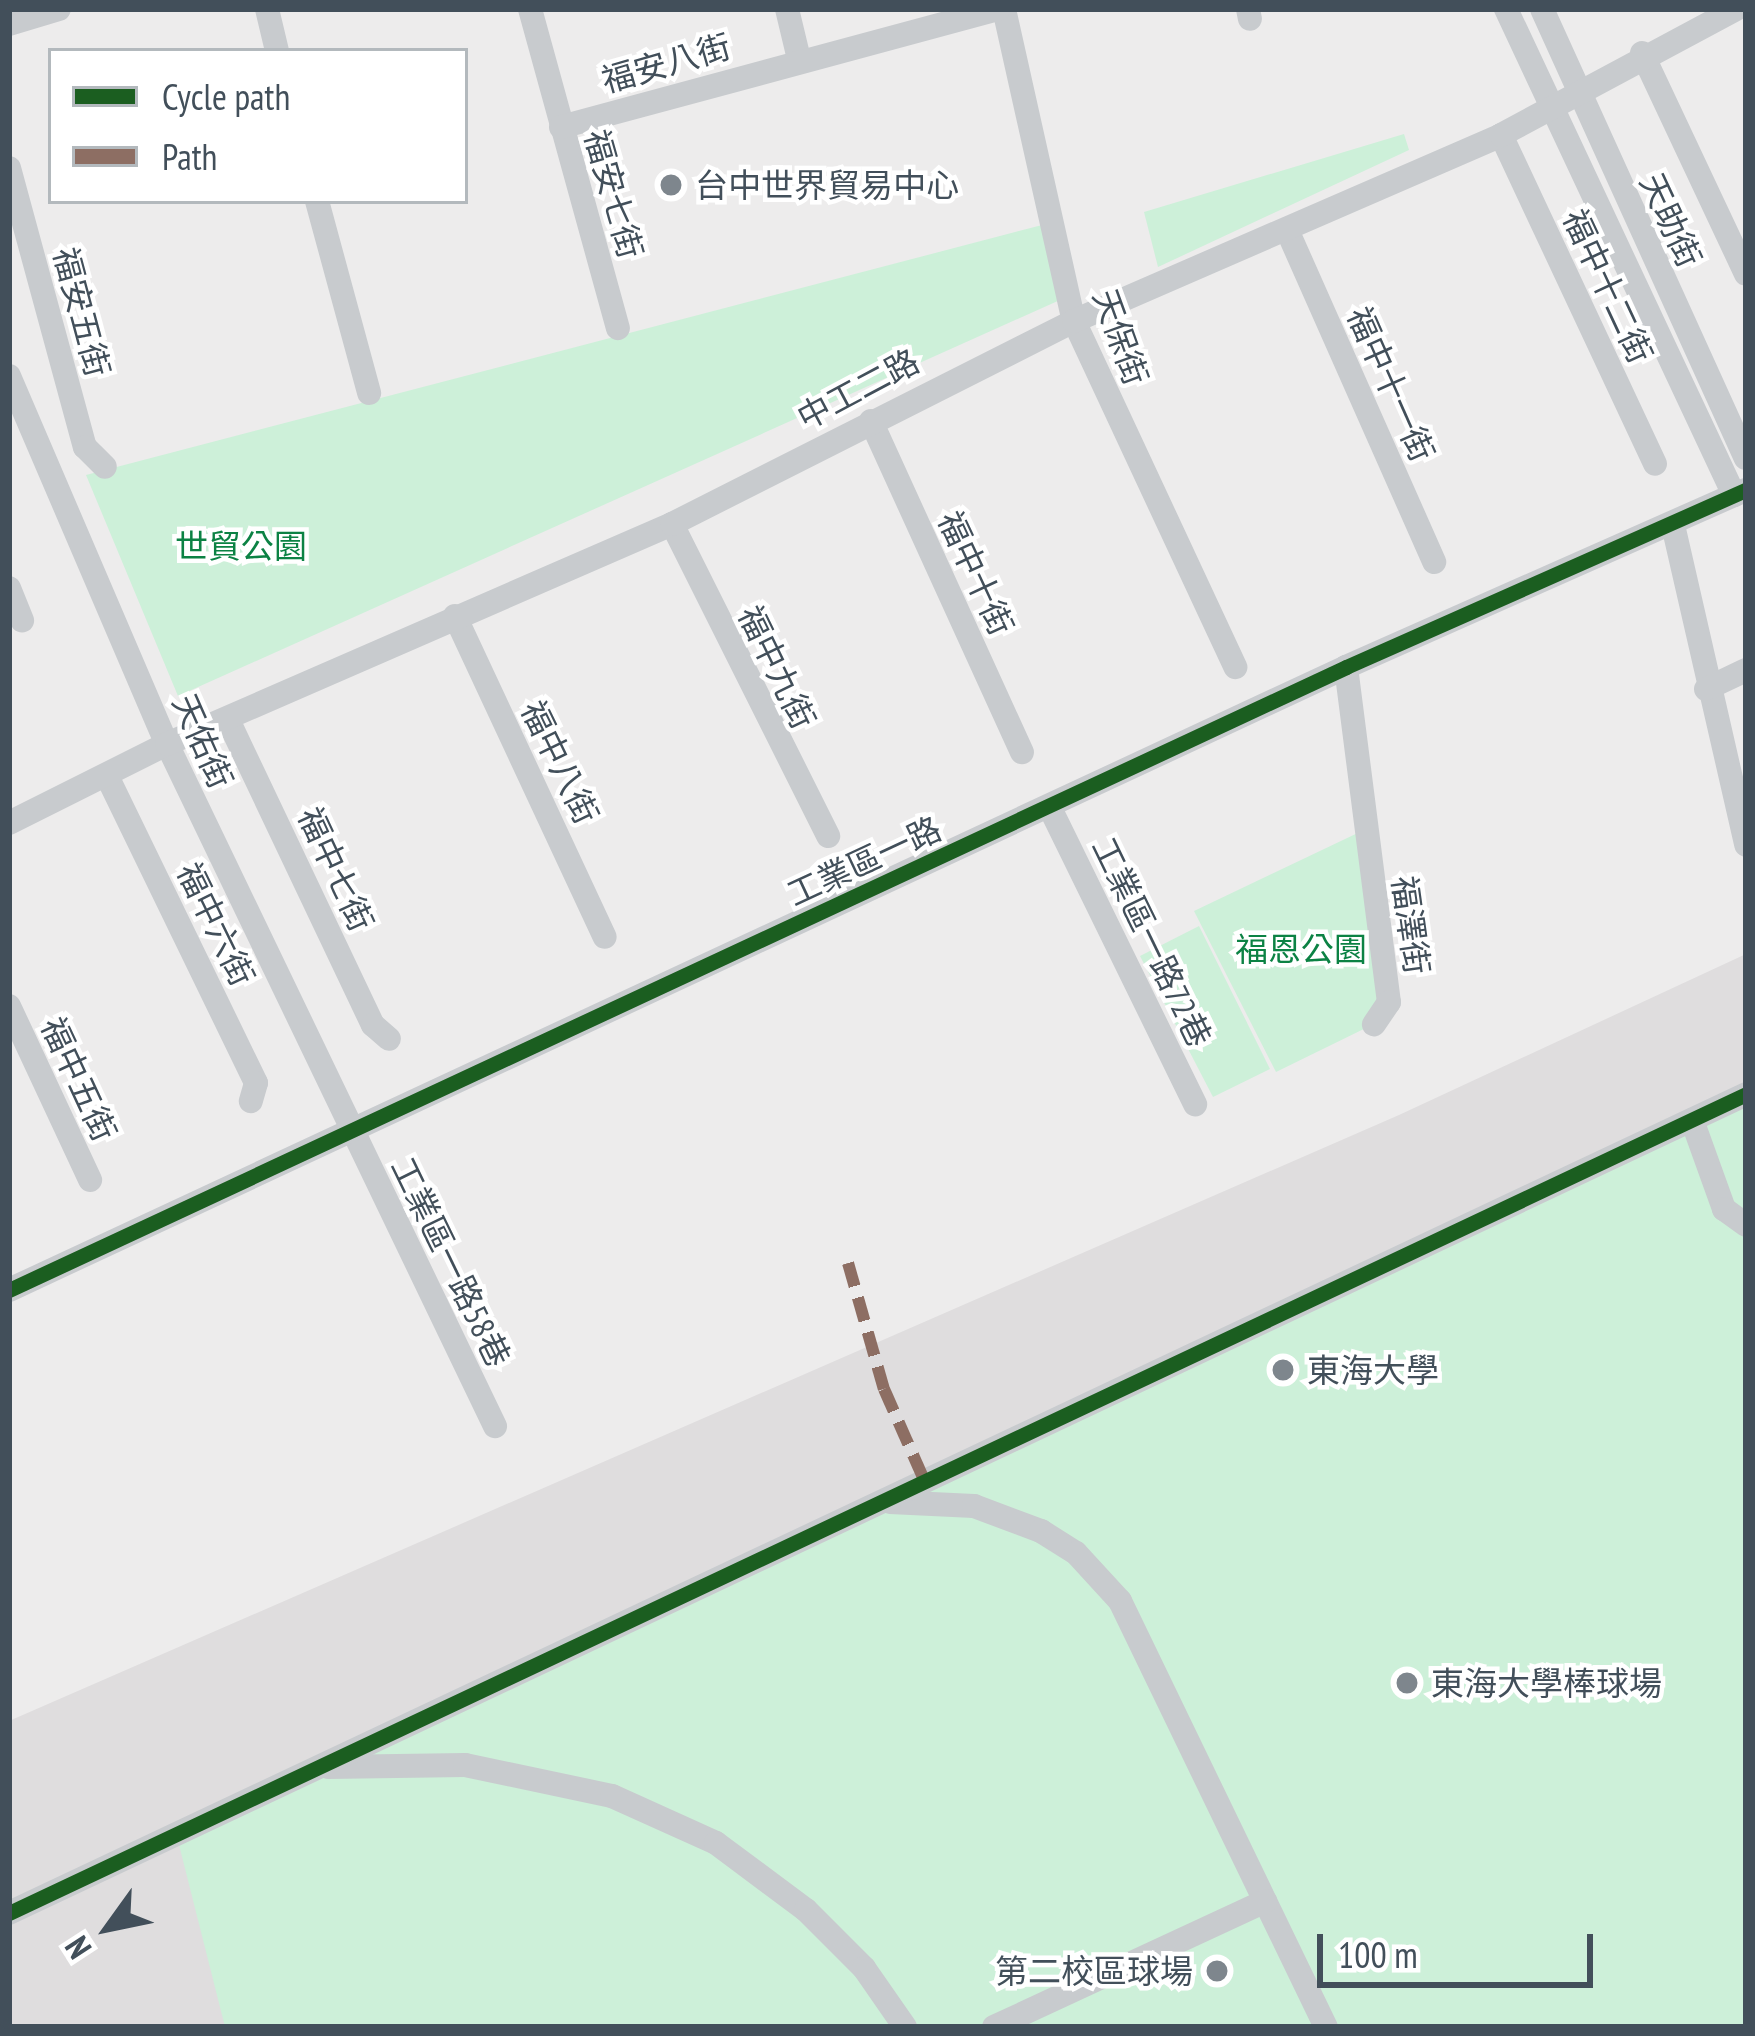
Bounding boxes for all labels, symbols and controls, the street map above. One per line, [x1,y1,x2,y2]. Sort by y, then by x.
street label: 福安八街 [597,26,735,100]
legend [48,48,468,204]
text: Cycle path [162,73,290,120]
street label: 福安七街 [577,125,651,263]
text: Path [162,133,217,180]
place label: 台中世界貿易中心 [695,165,959,205]
street label: 天助街 [1632,167,1710,273]
marker: 台中世界貿易中心 [658,172,684,198]
street label: 福中十二街 [1555,203,1661,369]
street label: 福安五街 [46,243,118,381]
street label: 天保街 [1085,284,1157,390]
street label: 福中十一街 [1339,301,1443,467]
street label: 中工二路 [790,341,926,437]
street label: 福中十街 [930,505,1022,641]
park label: 世貿公園 [175,526,307,566]
street label: 福中九街 [730,599,824,735]
street label: 天佑街 [165,688,241,794]
street label: 福中八街 [513,694,607,830]
street label: 福中七街 [290,801,382,937]
street label: 工業區一路 [781,808,947,914]
street label: 工業區一路72巷 [1084,831,1220,1053]
street label: 福中六街 [169,856,263,992]
street label: 福澤街 [1385,873,1437,977]
park label: 福恩公園 [1235,929,1367,969]
street label: 福中五街 [33,1011,125,1147]
street label: 工業區一路58巷 [383,1151,519,1373]
place label: 東海大學 [1307,1350,1439,1390]
marker: 東海大學 [1270,1357,1296,1383]
place label: 東海大學棒球場 [1431,1663,1662,1703]
marker: 東海大學棒球場 [1394,1670,1420,1696]
north arrow [48,1868,168,1988]
scale bar [1323,1910,1599,1984]
text: N [55,1929,100,1967]
text: 100 m [1338,1931,1418,1978]
place label: 第二校區球場 [995,1951,1193,1991]
marker: 第二校區球場 [1204,1958,1230,1984]

